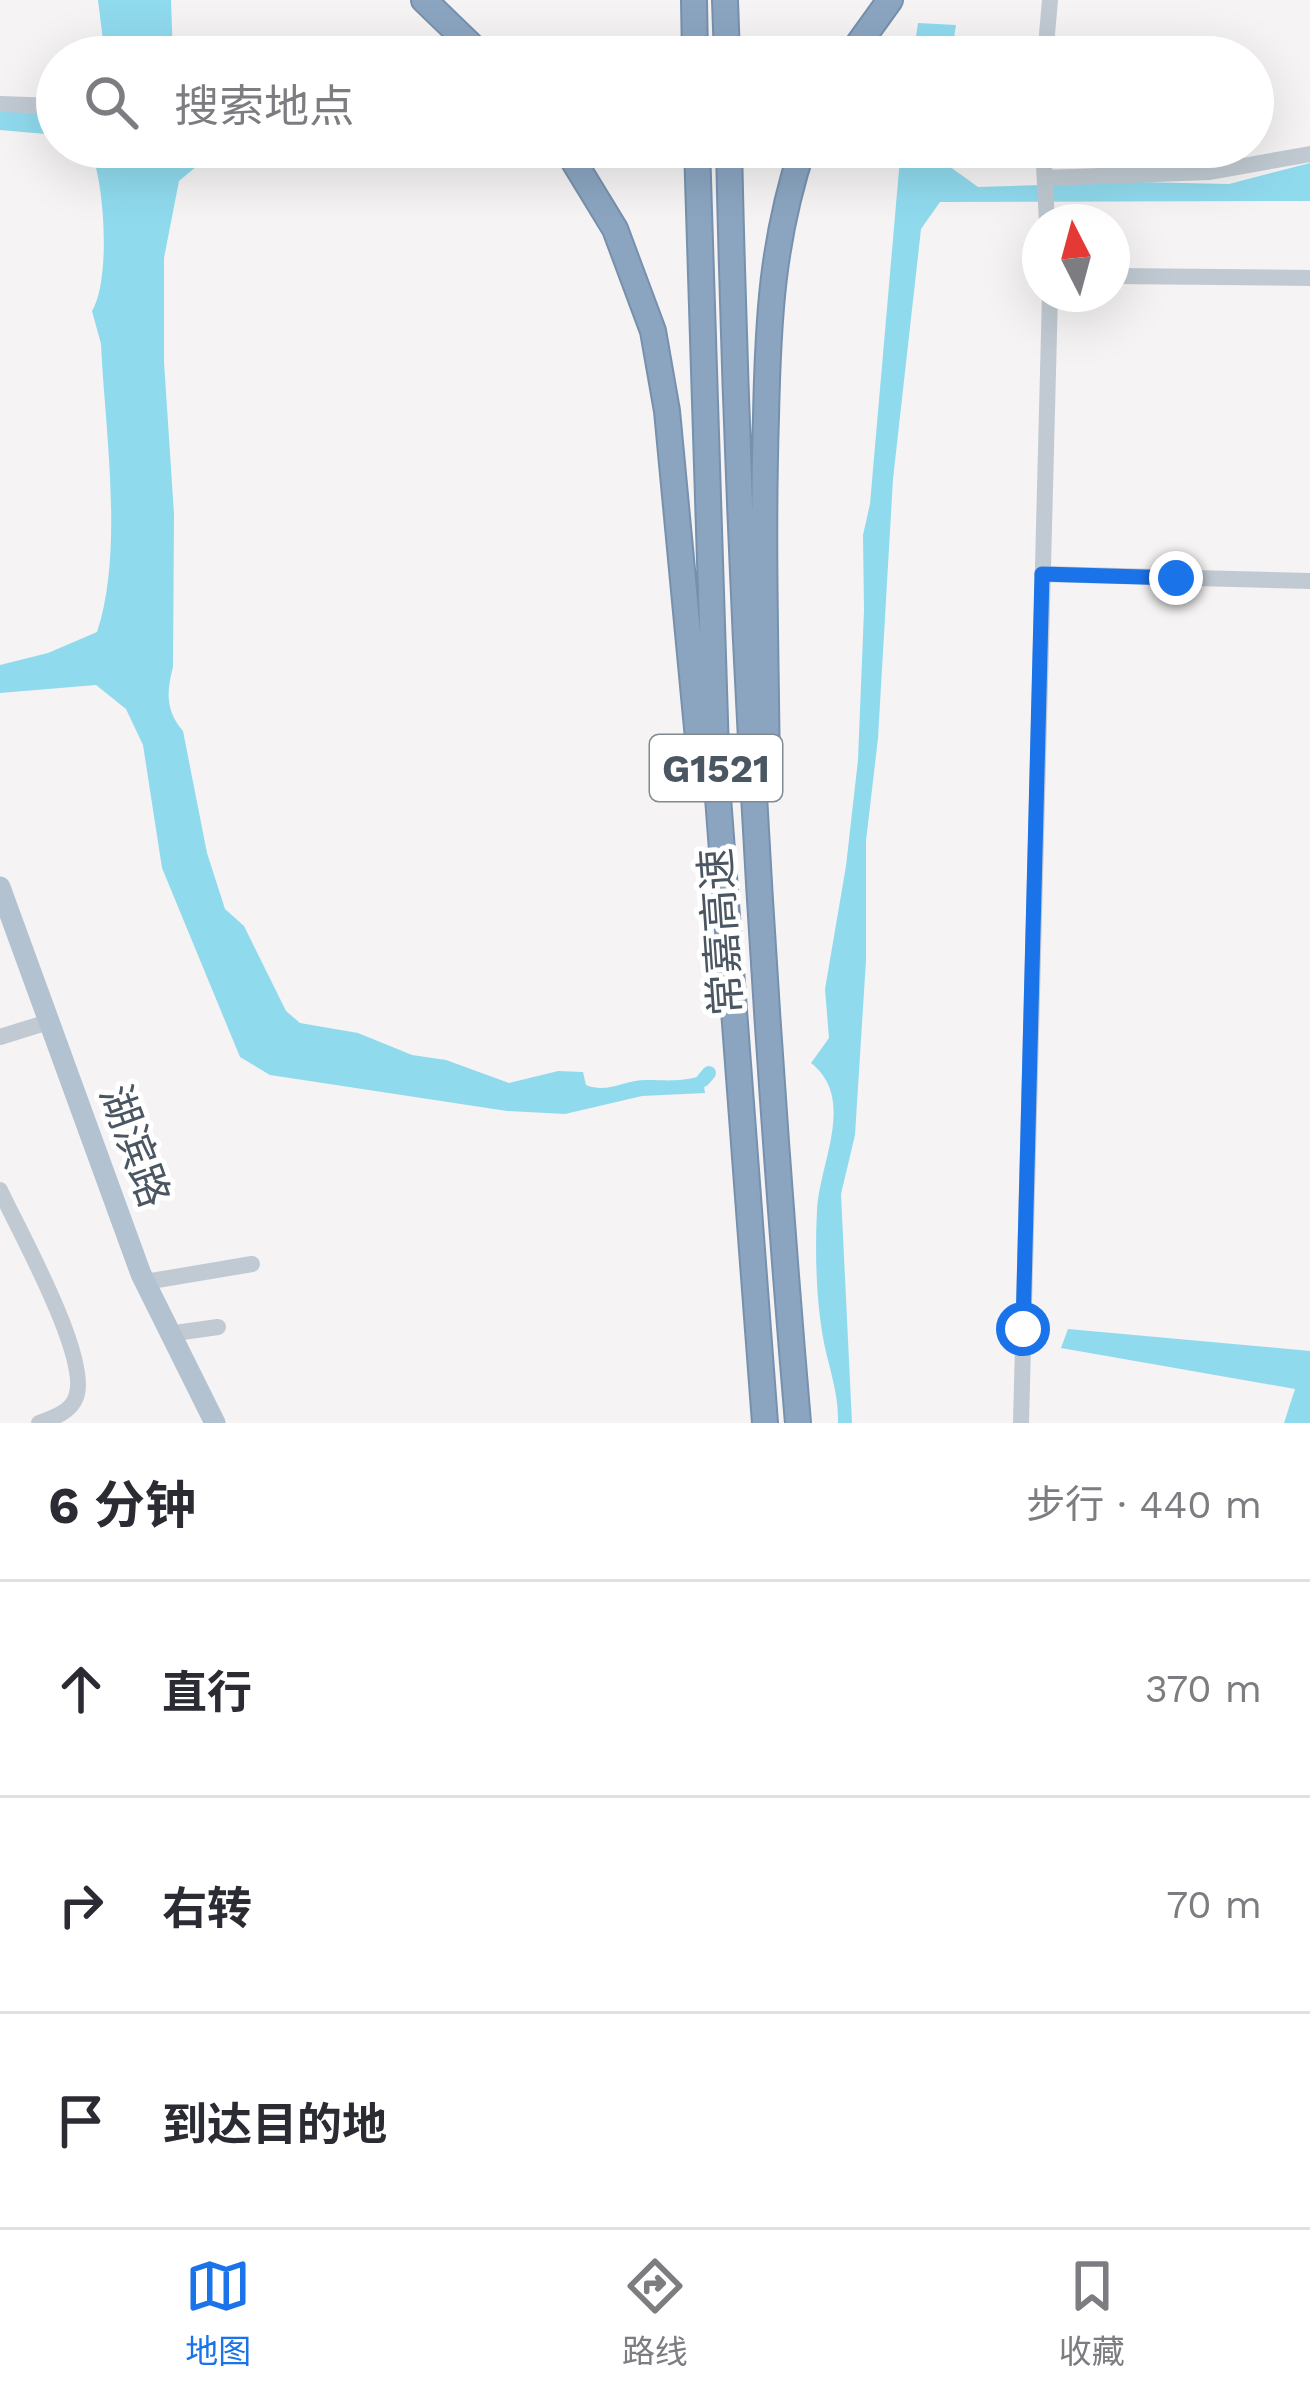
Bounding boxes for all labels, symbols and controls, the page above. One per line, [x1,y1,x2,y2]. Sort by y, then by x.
search box [36,36,1274,168]
icon: search [78,69,144,135]
text: 搜索地点 [174,80,354,133]
north arrow [1022,204,1130,312]
route end [1149,551,1203,605]
road number: G1521 [650,735,782,801]
street label: 常嘉高速 [691,846,751,1018]
street label: 湖滨路 [90,1078,180,1214]
route start [996,1302,1050,1356]
text: 6 分钟 [48,1476,196,1535]
text: 步行 · 440 m [1026,1482,1262,1527]
icon: ahead [48,1656,114,1722]
text: 直行 [162,1666,252,1719]
text: 370 m [1145,1666,1262,1711]
icon: right [48,1872,114,1938]
text: 右转 [162,1882,252,1935]
text: 70 m [1166,1882,1262,1927]
icon: arrive [48,2088,114,2154]
text: 到达目的地 [162,2098,387,2151]
tab: 地图 [185,2253,251,2373]
tab: 路线 [622,2253,688,2373]
tab: 收藏 [1059,2253,1125,2373]

